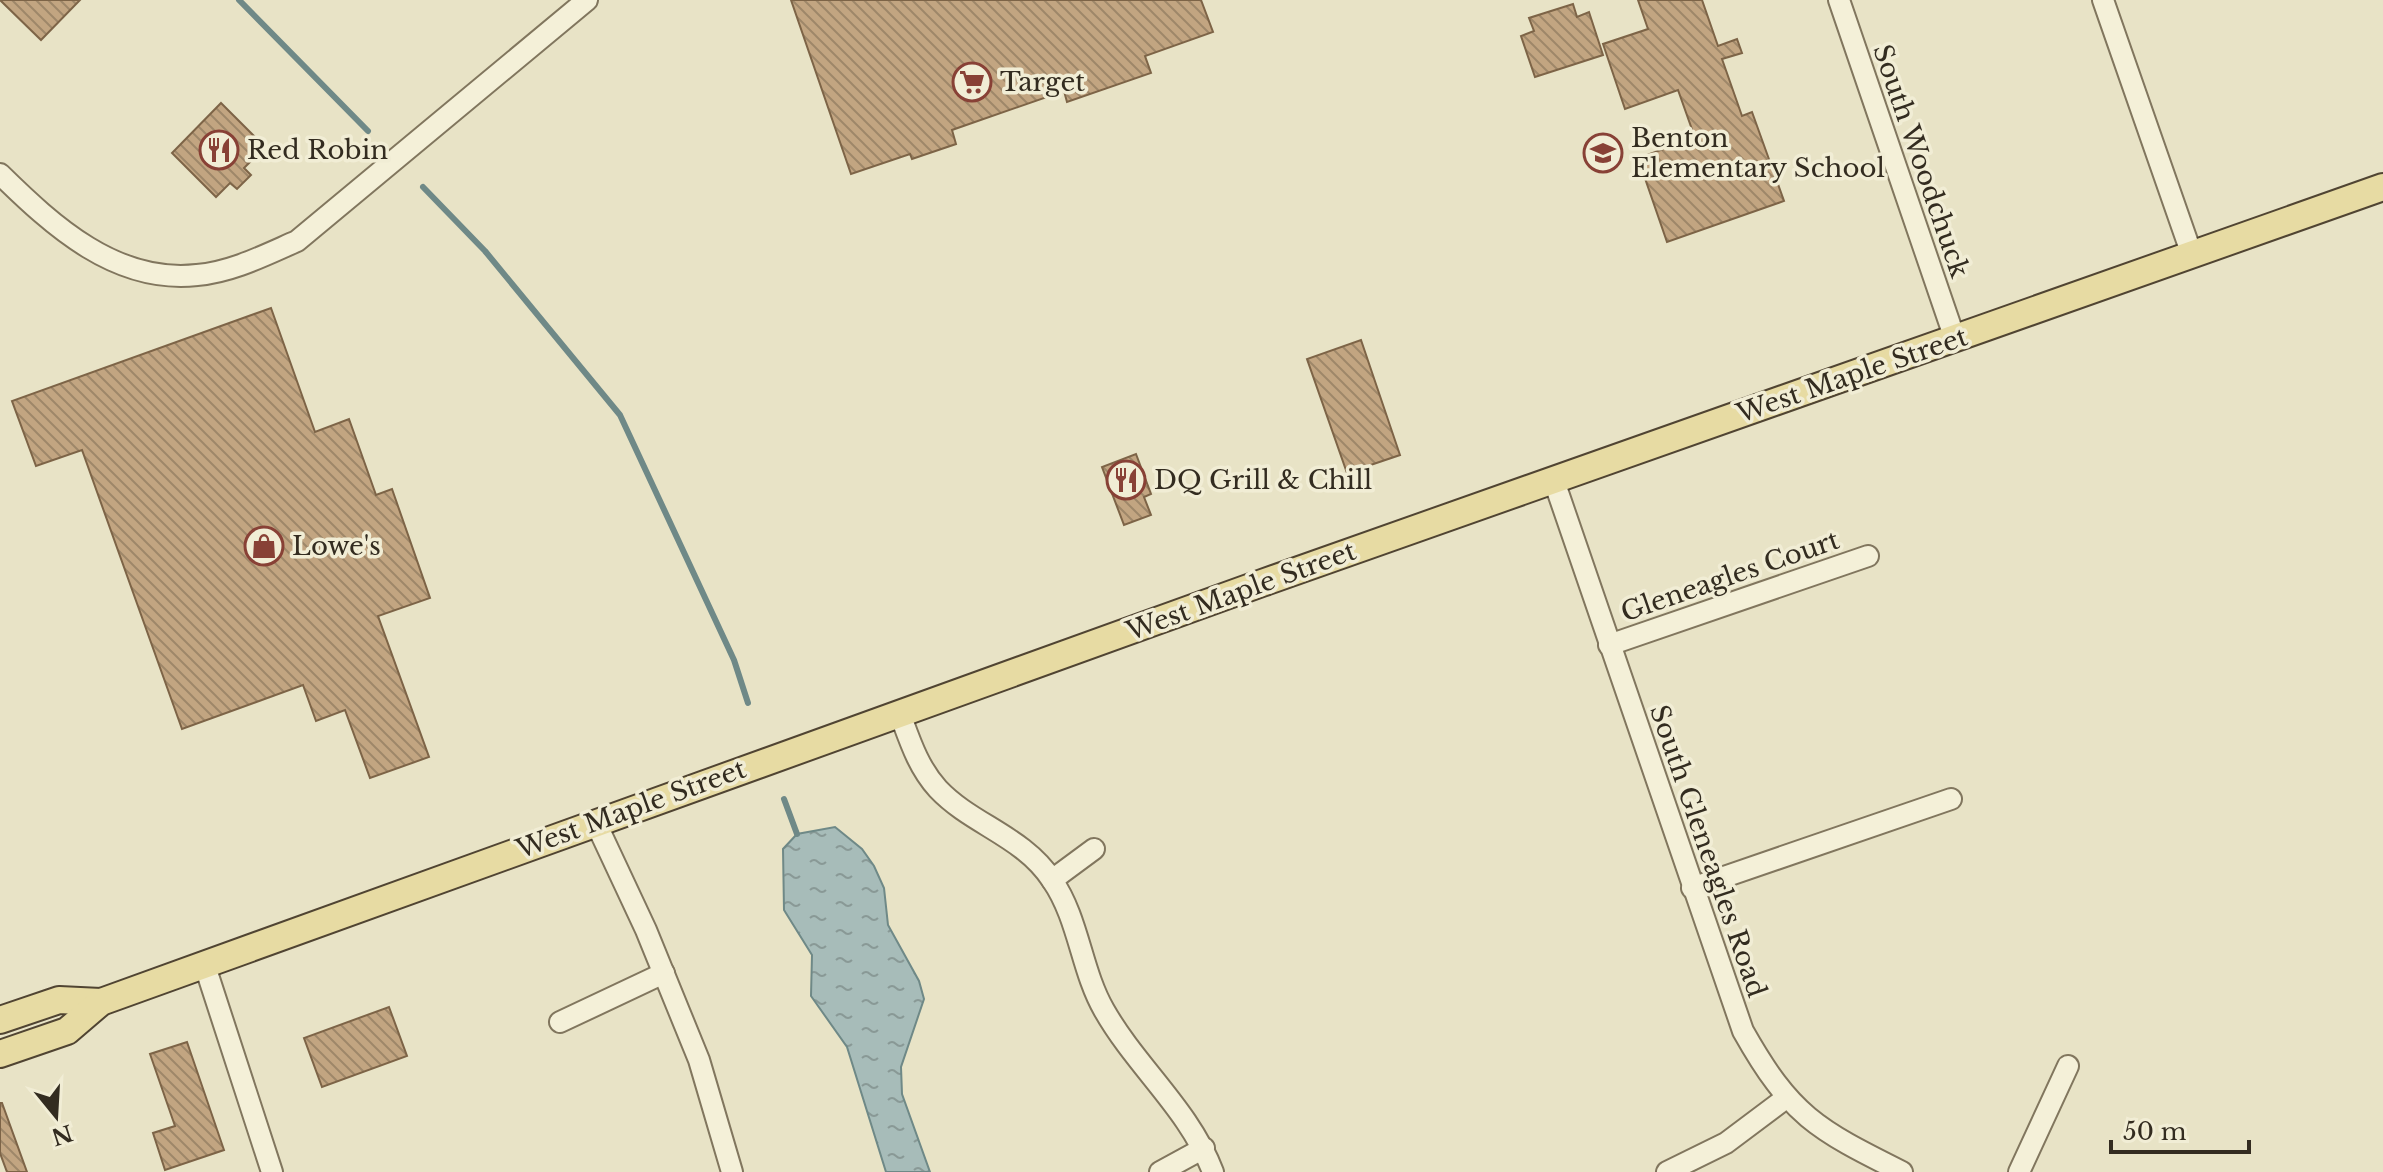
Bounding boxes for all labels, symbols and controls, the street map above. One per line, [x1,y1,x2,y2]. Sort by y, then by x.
street label: South Woodchuck [1866,40,1976,282]
supermarket icon: Target [951,61,993,103]
place label: Target [1000,66,1085,98]
place label: Benton Elementary School [1631,122,1885,184]
restaurant icon: Red Robin [198,129,240,171]
school or university icon: Benton Elementary School [1582,132,1624,174]
place label: Red Robin [247,134,388,166]
street label: West Maple Street [1731,320,1972,430]
restaurant icon: DQ Grill & Chill [1105,459,1147,501]
place label: DQ Grill & Chill [1154,464,1372,496]
street label: Gleneagles Court [1617,524,1844,628]
shop icon: Lowe's [243,525,285,567]
place label: Lowe's [292,530,381,562]
street label: West Maple Street [1121,535,1360,648]
street label: South Gleneagles Road [1643,701,1773,1001]
street label: West Maple Street [511,753,750,866]
north arrow [16,1076,96,1156]
scale bar [2111,1104,2249,1154]
text: 50 m [2123,1117,2187,1146]
text: N [48,1119,76,1151]

